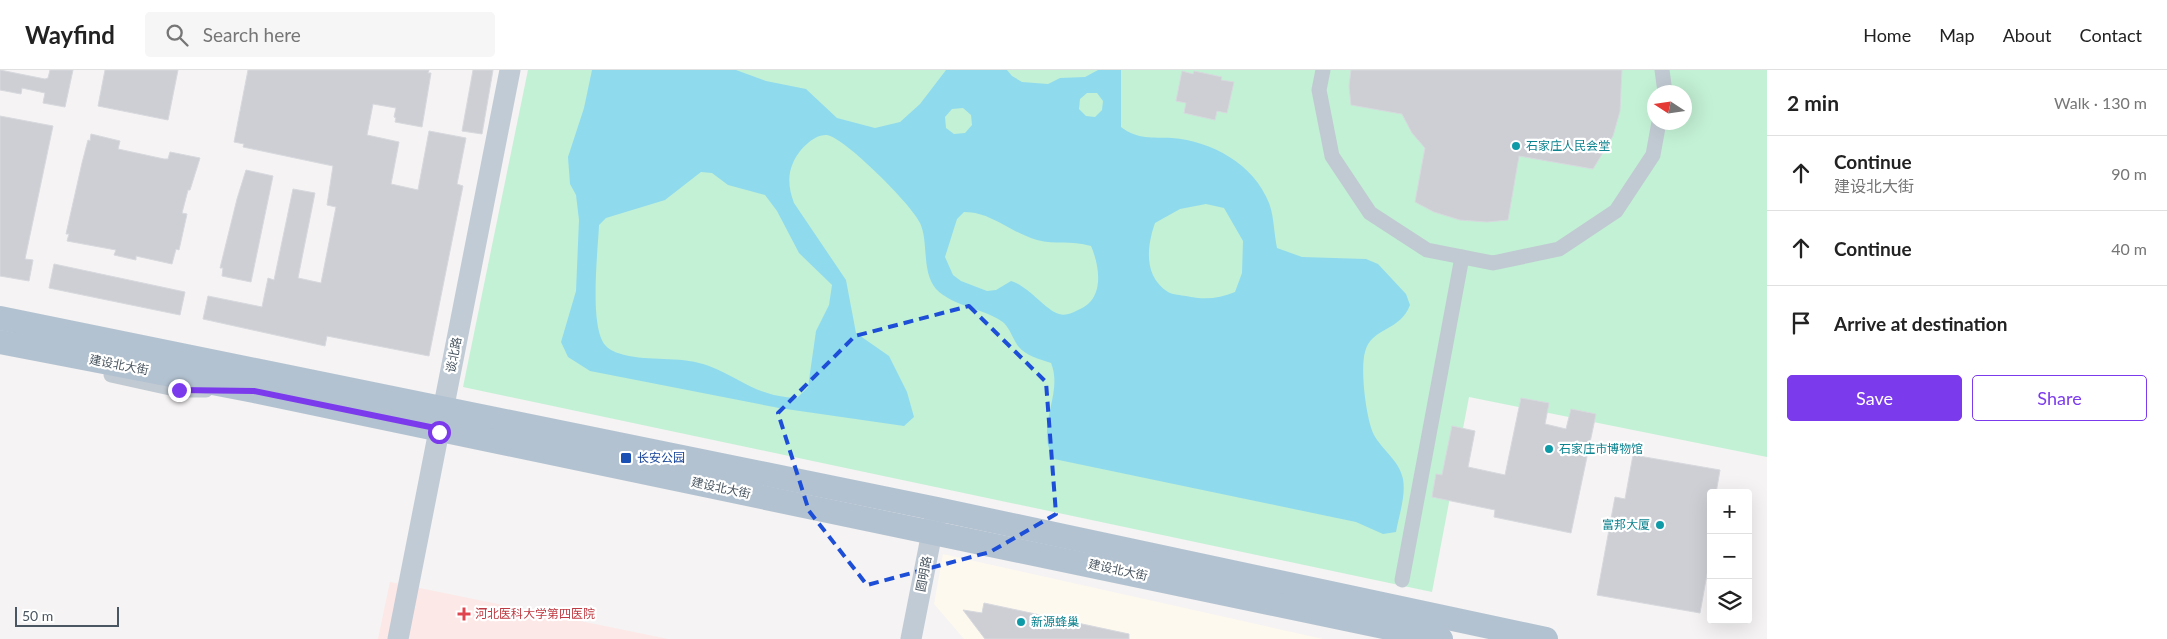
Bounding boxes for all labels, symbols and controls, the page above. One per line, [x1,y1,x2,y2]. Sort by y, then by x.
search box [145,12,495,57]
text: Wayfind [25,20,115,49]
icon: search [163,21,191,49]
text: Search here [203,23,301,46]
text: Home [1863,24,1911,46]
text: Map [1939,24,1975,46]
text: About [2003,24,2052,46]
text: Contact [2080,24,2142,46]
north arrow [1647,85,1692,130]
text: 2 min [1787,90,1839,115]
text: Walk · 130 m [2054,93,2147,112]
place label: 石家庄人民会堂 [1526,138,1610,153]
marker: 石家庄人民会堂 [1510,140,1522,152]
text: Continue [1834,150,1912,173]
icon: ahead [1787,159,1815,187]
text: 90 m [2111,164,2147,183]
text: 建设北大街 [1834,176,1914,195]
icon: ahead [1787,234,1815,262]
text: Continue [1834,237,1912,260]
text: 40 m [2111,239,2147,258]
icon: arrive [1787,309,1815,337]
text: Arrive at destination [1834,312,2007,335]
street label: 谈北路 [443,336,464,374]
street label: 建设北大街 [88,351,150,378]
button: Save [1787,375,1962,421]
button: Share [1972,375,2147,421]
route end [168,379,191,402]
route start [428,421,451,444]
place label: 石家庄市博物馆 [1559,441,1643,456]
marker: 石家庄市博物馆 [1543,443,1555,455]
place label: 长安公园 [637,450,685,465]
marker: 长安公园 [619,451,633,465]
street label: 建设北大街 [690,474,752,501]
map controls [1707,489,1752,624]
button: + [1707,489,1752,534]
place label: 富邦大厦 [1602,517,1650,532]
marker: 富邦大厦 [1654,519,1666,531]
button: − [1707,534,1752,579]
street label: 圆明路 [913,555,934,593]
street label: 建设北大街 [1087,556,1149,583]
button: layers [1707,579,1752,624]
scale bar [15,604,119,627]
place label: 河北医科大学第四医院 [475,606,595,621]
text: 50 m [22,607,53,624]
marker: 河北医科大学第四医院 [457,607,471,621]
place label: 新源蜂巢 [1031,614,1079,629]
marker: 新源蜂巢 [1015,616,1027,628]

